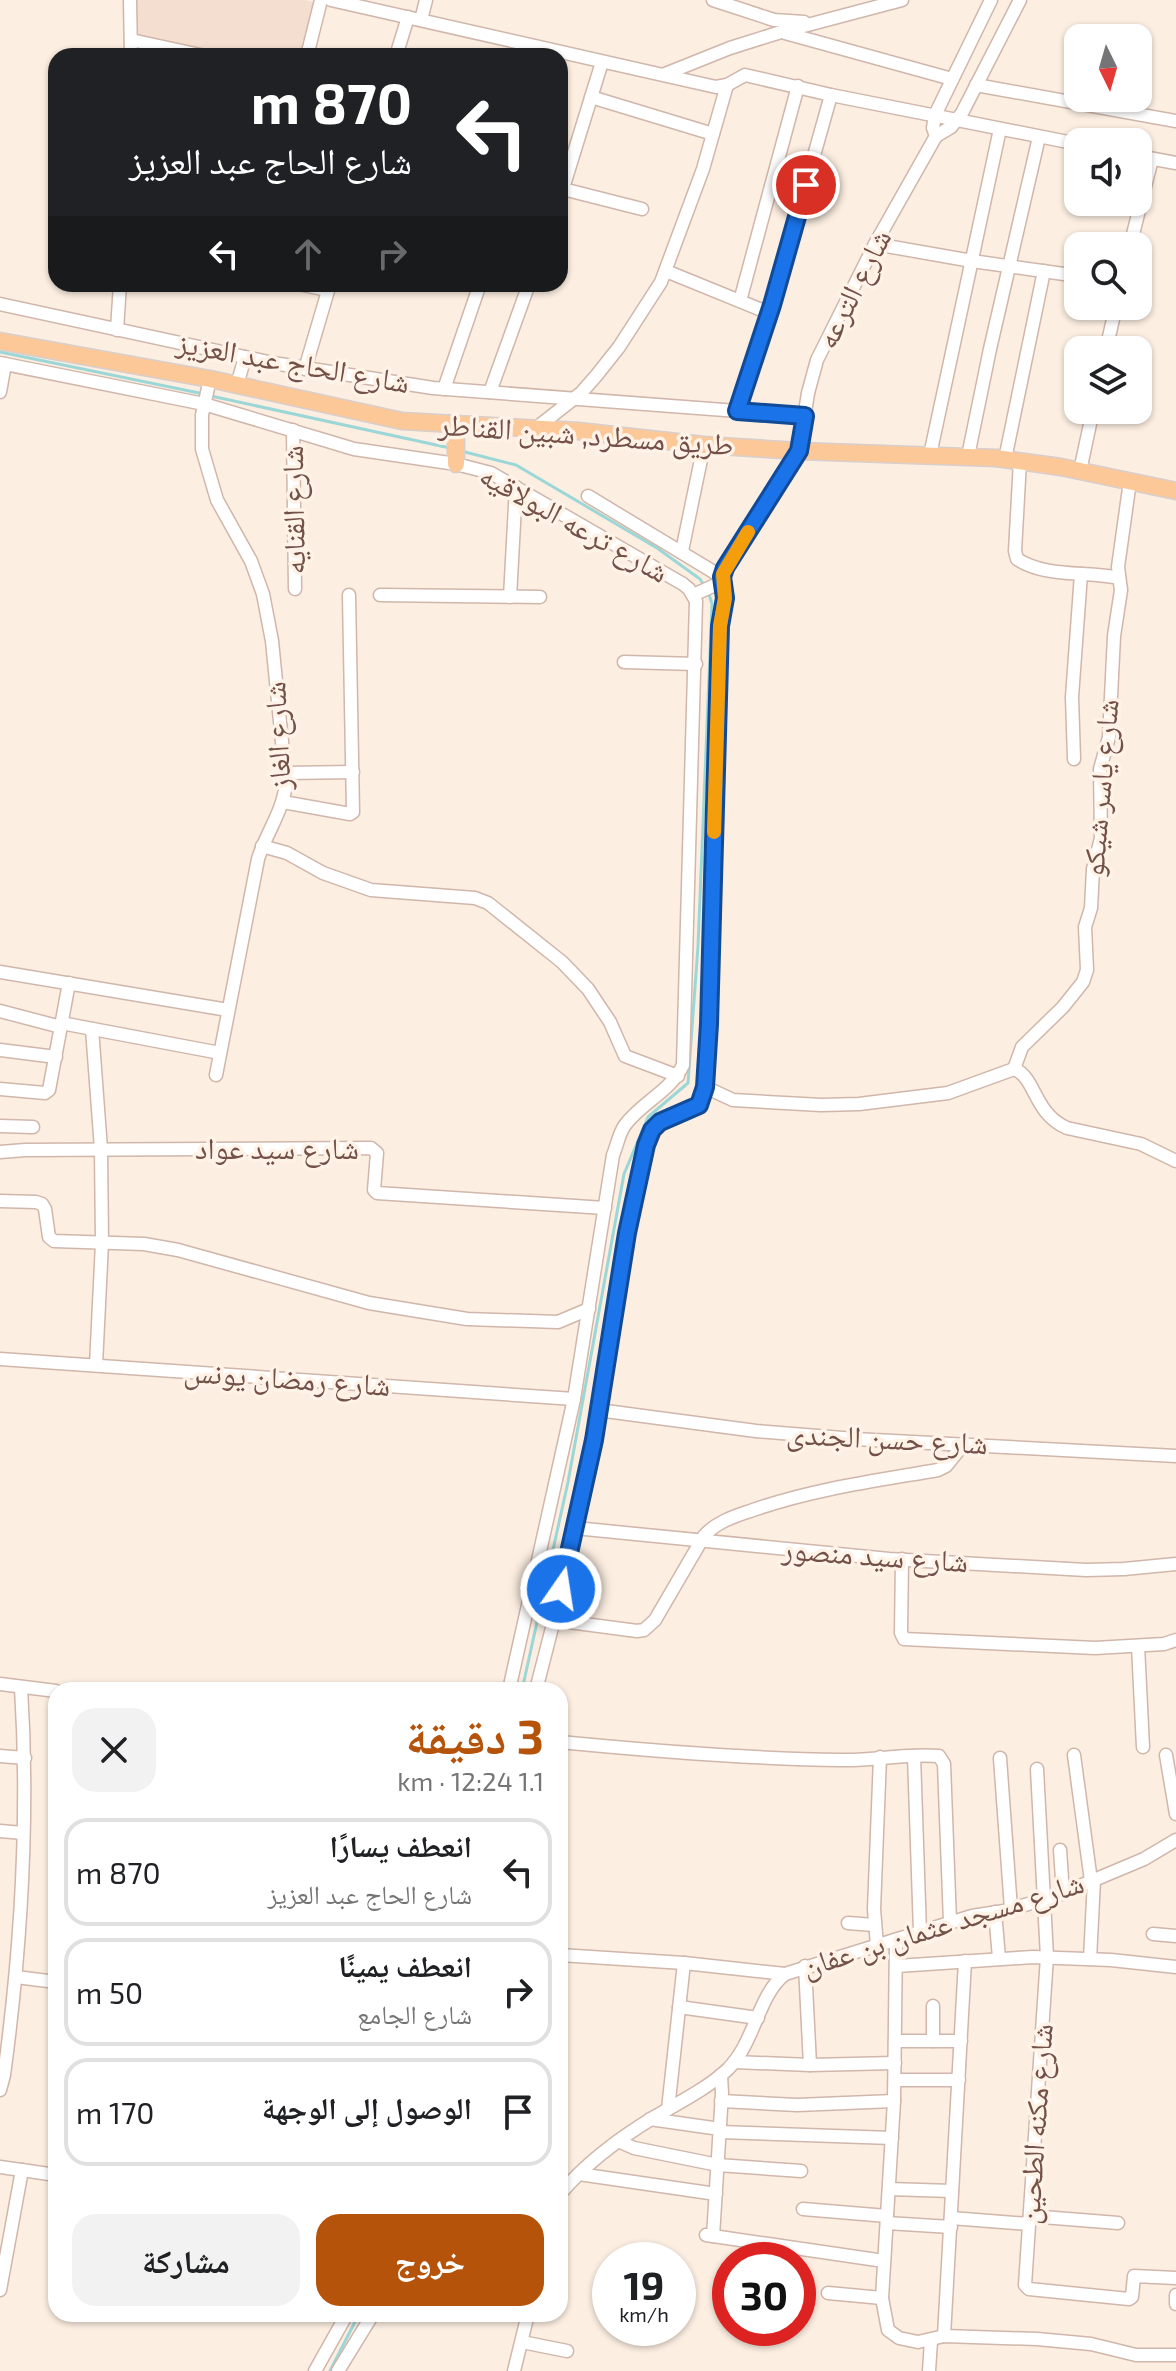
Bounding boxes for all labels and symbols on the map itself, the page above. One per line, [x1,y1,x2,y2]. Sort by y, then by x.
north arrow [1064,24,1152,112]
pin [772,151,840,219]
street label: شارع الترعه [807,223,900,355]
street label: شارع الحاج عبد العزيز [173,323,413,402]
street label: طريق مسطرد, شبين القناطر [436,405,735,463]
street label: شارع القنايه [273,445,314,575]
street label: شارع ترعه البولاقيه [473,456,676,592]
street label: شارع الغاز [255,681,300,792]
street label: شارع ياسر شيكو [1073,697,1128,879]
street label: شارع سيد عواد [195,1129,359,1168]
street label: شارع رمضان يونس [182,1352,392,1405]
street label: شارع حسن الجندى [785,1414,989,1463]
street label: شارع سيد منصور [780,1529,969,1581]
position arrow [519,1547,603,1631]
street label: شارع مسجد عثمان بن عفان [797,1863,1089,1986]
street label: شارع مكنه الطحين [1009,2022,1062,2226]
speed limit sign: 30 [712,2242,816,2346]

